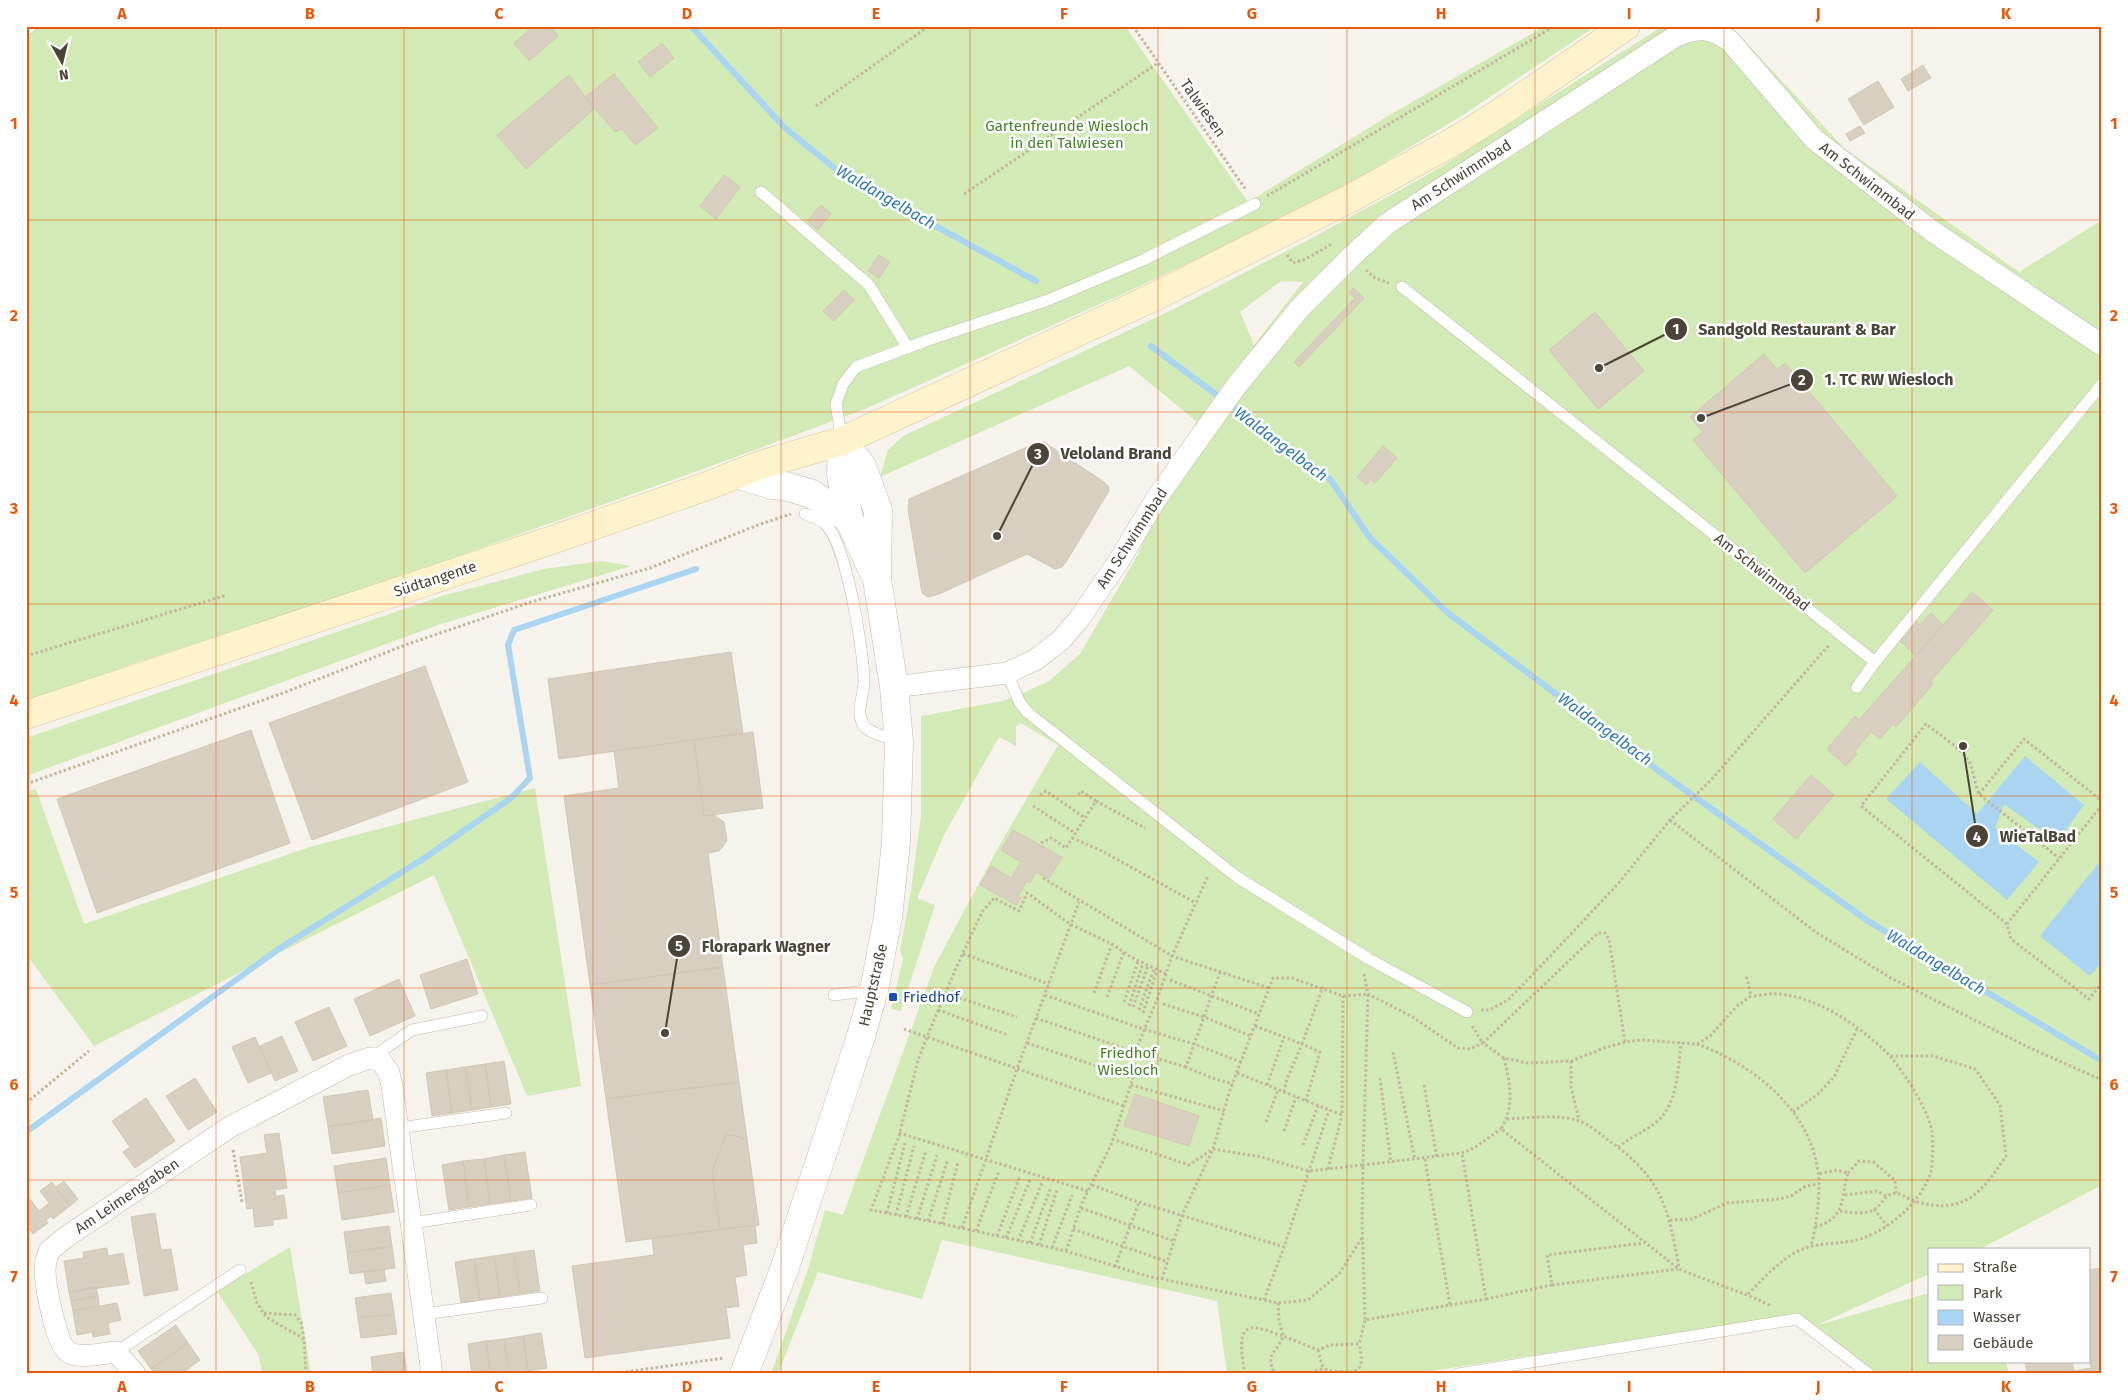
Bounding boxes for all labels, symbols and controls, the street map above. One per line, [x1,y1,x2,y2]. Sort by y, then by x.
text: A [116,4,127,23]
text: B [305,4,315,23]
text: C [494,4,504,23]
text: D [682,4,692,23]
text: E [872,4,880,23]
text: F [1060,4,1068,23]
text: G [1247,4,1257,23]
text: H [1436,4,1446,23]
text: I [1627,4,1631,23]
text: J [1814,4,1821,23]
text: K [2001,4,2012,23]
north arrow [38,38,88,88]
text: N [58,65,70,83]
street label: Talwiesen [1177,76,1229,140]
text: 1 [10,114,18,133]
text: 1 [2110,114,2118,133]
park label: Gartenfreunde Wiesloch in den Talwiesen [985,117,1149,152]
street label: Am Schwimmbad [1407,136,1515,214]
street label: Am Schwimmbad [1816,138,1918,224]
water label: Waldangelbach [833,161,939,233]
text: 2 [10,306,18,325]
text: 2 [2110,306,2118,325]
callout: Sandgold Restaurant & Bar [1663,314,1906,345]
text: 1 [1673,320,1679,338]
text: Sandgold Restaurant & Bar [1698,320,1896,339]
callout: 1. TC RW Wiesloch [1789,364,1963,395]
text: 1. TC RW Wiesloch [1825,370,1953,389]
text: 2 [1798,371,1806,389]
water label: Waldangelbach [1231,403,1331,485]
callout: Veloland Brand [1026,438,1182,469]
text: Veloland Brand [1060,444,1171,463]
text: 3 [1033,445,1042,463]
street label: Am Schwimmbad [1093,484,1171,592]
text: 3 [9,499,18,518]
text: 3 [2109,499,2118,518]
street label: Am Schwimmbad [1711,529,1813,615]
street label: Südtangente [391,557,479,601]
water label: Waldangelbach [1554,688,1656,770]
text: 4 [9,691,19,710]
text: 4 [2109,691,2119,710]
callout: WieTalBad [1964,821,2086,852]
text: WieTalBad [2000,827,2076,846]
text: 4 [1973,828,1982,846]
text: 5 [10,883,19,902]
text: 5 [2110,883,2119,902]
water label: Waldangelbach [1883,925,1989,999]
callout: Florapark Wagner [667,931,840,962]
text: 5 [675,937,683,955]
text: Florapark Wagner [702,937,831,956]
street label: Hauptstraße [855,942,891,1028]
place label: Friedhof [903,988,961,1006]
marker: Friedhof [887,991,899,1003]
park label: Friedhof Wiesloch [1098,1044,1158,1079]
text: 6 [9,1075,19,1094]
text: 6 [2109,1075,2119,1094]
street label: Am Leimengraben [71,1154,183,1238]
legend [1928,1248,2090,1362]
text: Straße [1973,1258,2017,1276]
text: 7 [10,1267,18,1286]
text: 7 [2110,1267,2118,1286]
text: Park [1973,1284,2003,1302]
text: Wasser [1973,1308,2021,1326]
text: Gebäude [1973,1334,2033,1352]
text: A [116,1377,127,1396]
text: B [305,1377,315,1396]
text: C [494,1377,504,1396]
text: D [682,1377,692,1396]
text: E [872,1377,880,1396]
text: F [1060,1377,1068,1396]
text: G [1247,1377,1257,1396]
text: H [1436,1377,1446,1396]
text: I [1627,1377,1631,1396]
text: J [1814,1377,1821,1396]
text: K [2001,1377,2012,1396]

